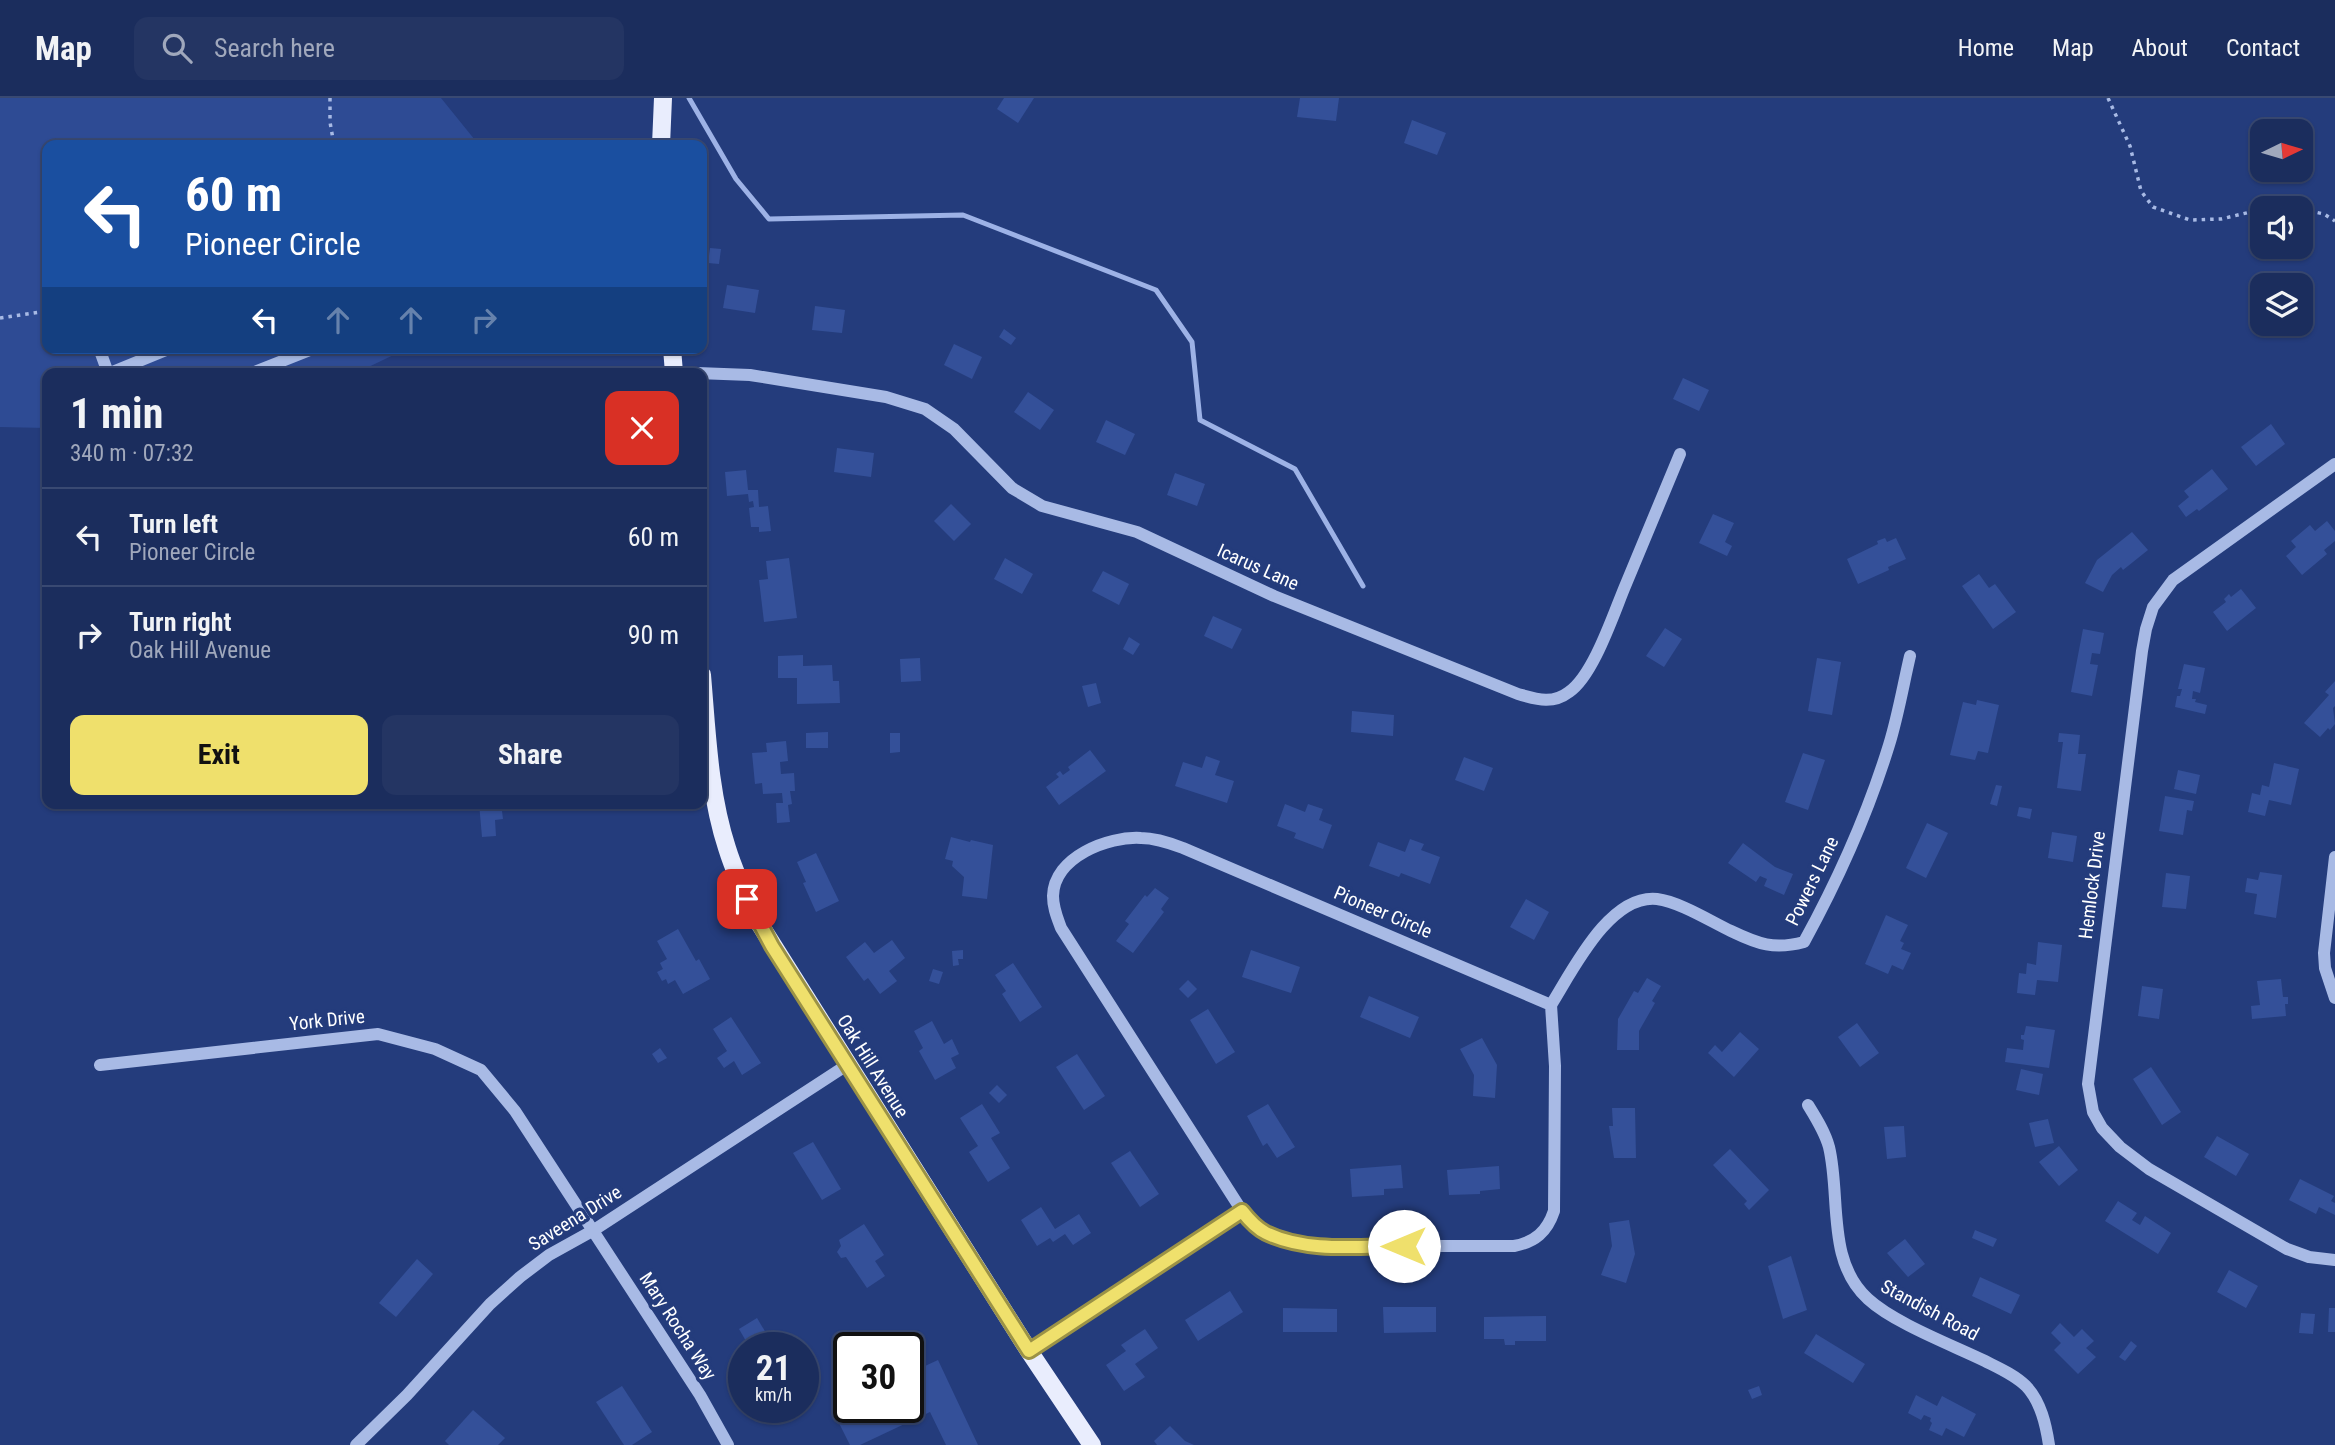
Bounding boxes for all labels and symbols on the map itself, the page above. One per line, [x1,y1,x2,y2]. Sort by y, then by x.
north arrow [2250,119,2314,182]
street label: Icarus Lane [1214,539,1302,595]
street label: Hemlock Drive [2074,830,2110,940]
street label: Powers Lane [1781,833,1843,929]
pin [717,869,777,929]
street label: Pioneer Circle [1330,881,1436,943]
street label: York Drive [288,1005,366,1035]
street label: Oak Hill Avenue [832,1010,914,1122]
street label: Saveena Drive [524,1180,626,1256]
position arrow [1367,1209,1441,1283]
street label: Mary Rocha Way [635,1268,721,1384]
street label: Standish Road [1877,1275,1983,1345]
speed limit sign: 30 [833,1332,924,1423]

